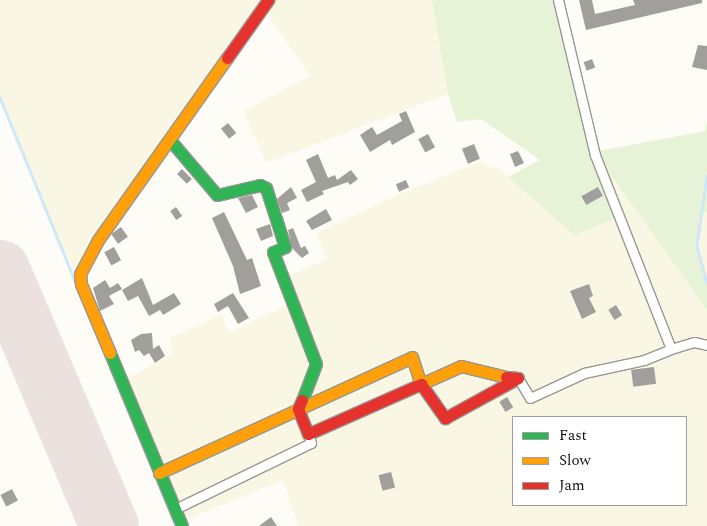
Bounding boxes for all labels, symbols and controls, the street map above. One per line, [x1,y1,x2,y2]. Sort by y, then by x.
legend [512,416,687,506]
text: Fast [559,424,587,447]
text: Slow [559,449,591,472]
text: Jam [559,474,585,497]

